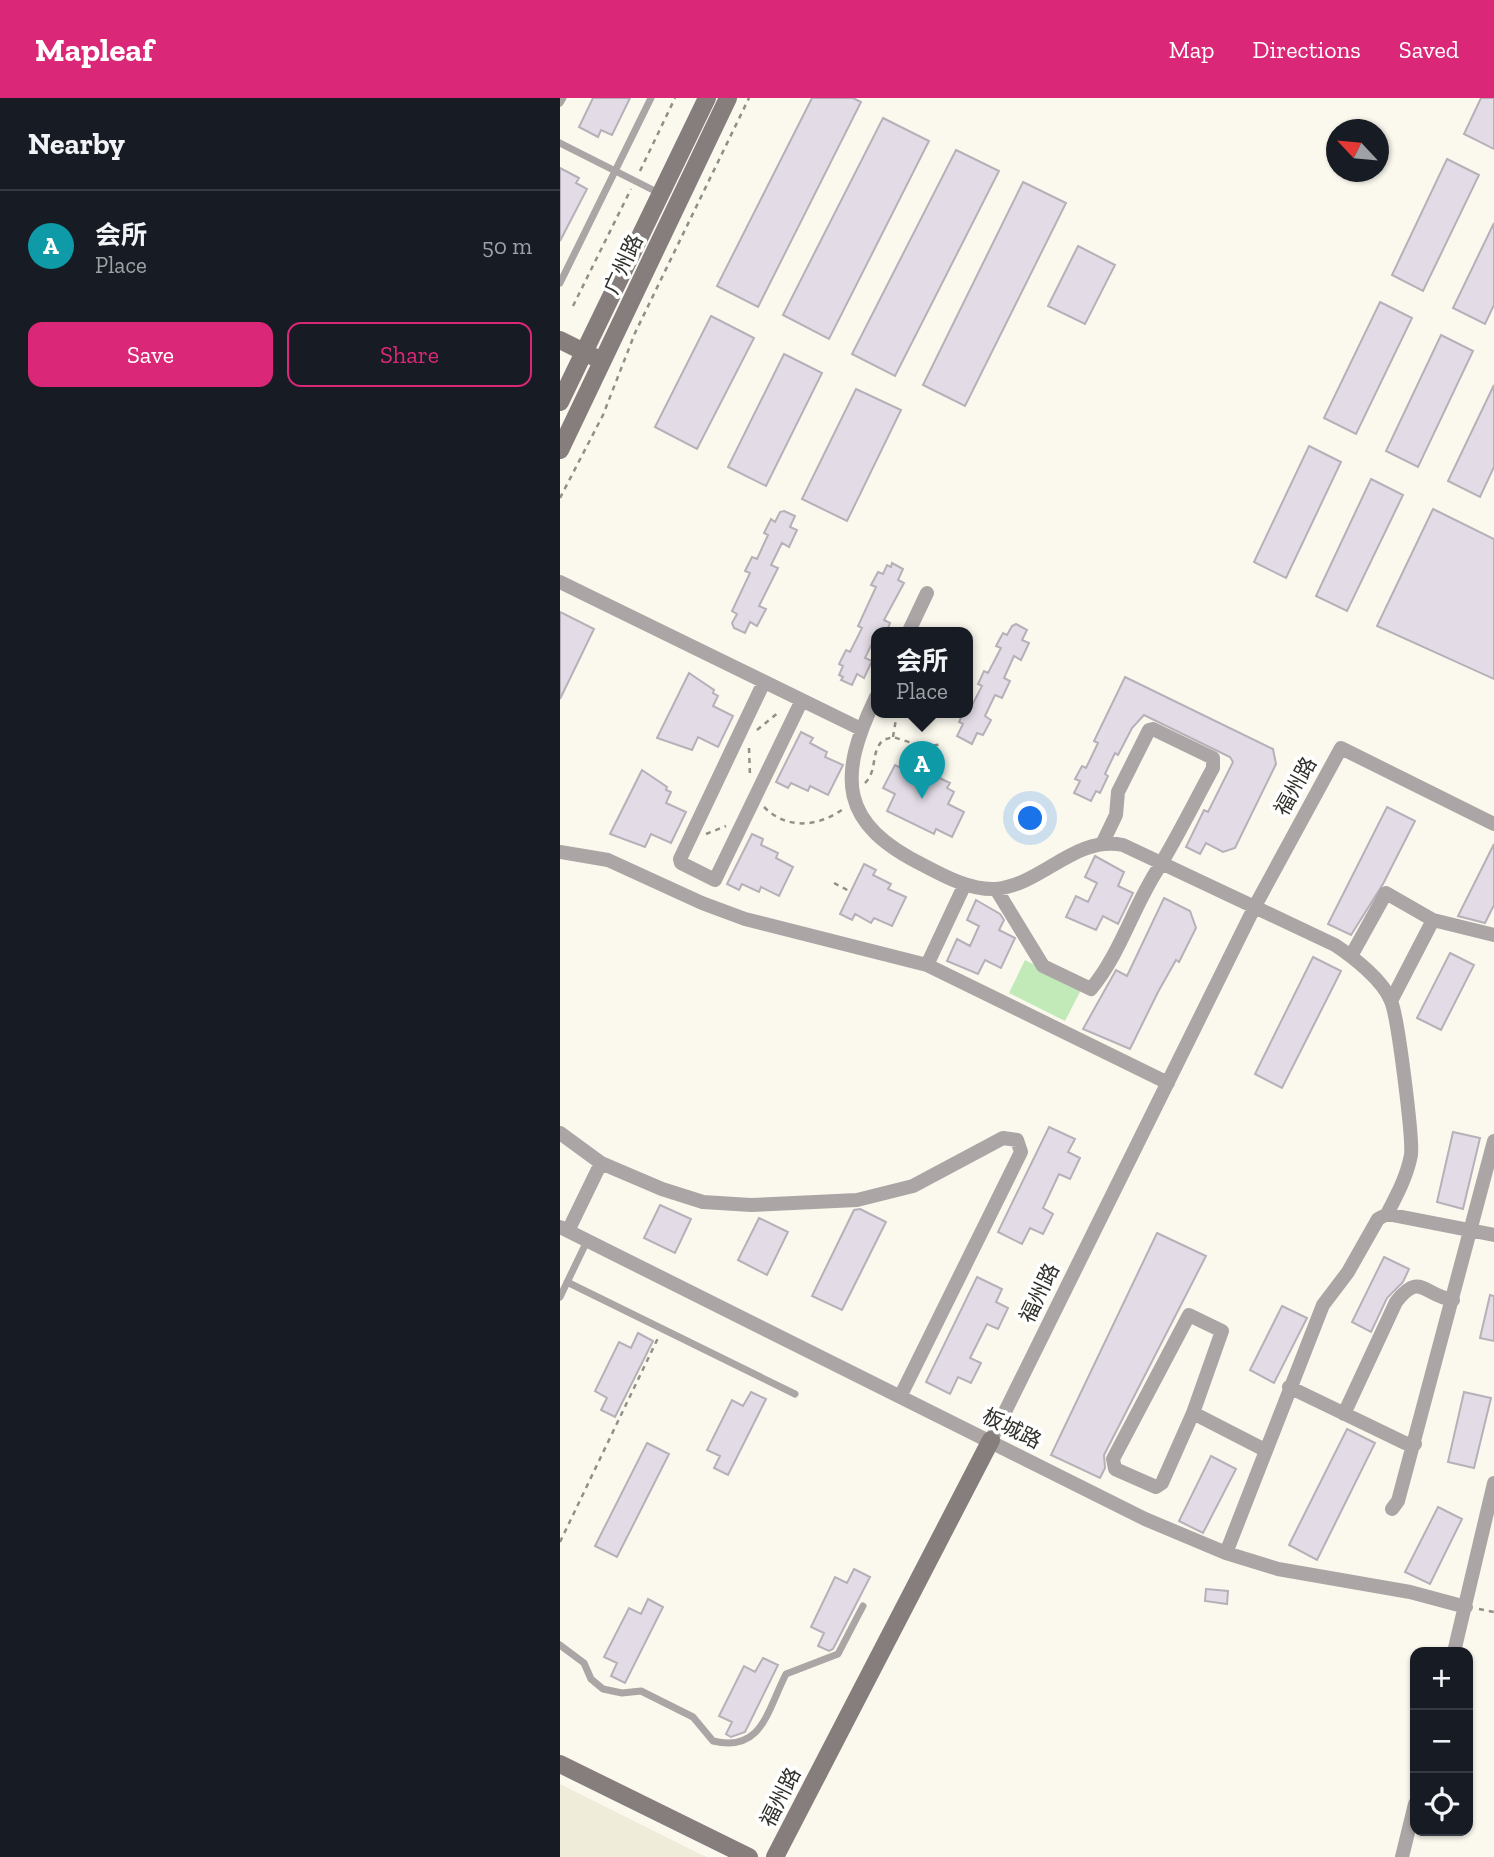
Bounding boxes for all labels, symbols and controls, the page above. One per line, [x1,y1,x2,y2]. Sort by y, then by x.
text: Mapleaf [35,30,153,69]
text: Map [1169,35,1215,64]
text: Directions [1253,35,1361,64]
text: Saved [1399,35,1459,64]
north arrow [1326,119,1389,182]
text: Nearby [28,126,125,162]
text: 会所 [95,219,147,251]
street label: 广州路 [598,230,648,298]
text: A [43,232,59,260]
text: 50 m [482,232,532,260]
text: Place [95,251,147,279]
button: Save [28,322,273,387]
button: Share [287,322,532,387]
popup [871,627,973,718]
text: 会所 [896,645,948,677]
text: Place [896,677,948,705]
pin: A [899,741,945,799]
street label: 福州路 [1269,752,1321,820]
your location [1013,801,1047,835]
street label: 福州路 [1014,1259,1064,1327]
street label: 板城路 [978,1403,1046,1453]
map controls [1410,1647,1473,1836]
button: + [1410,1647,1473,1710]
button: − [1410,1710,1473,1773]
street label: 福州路 [755,1763,805,1831]
button: locate [1410,1773,1473,1836]

